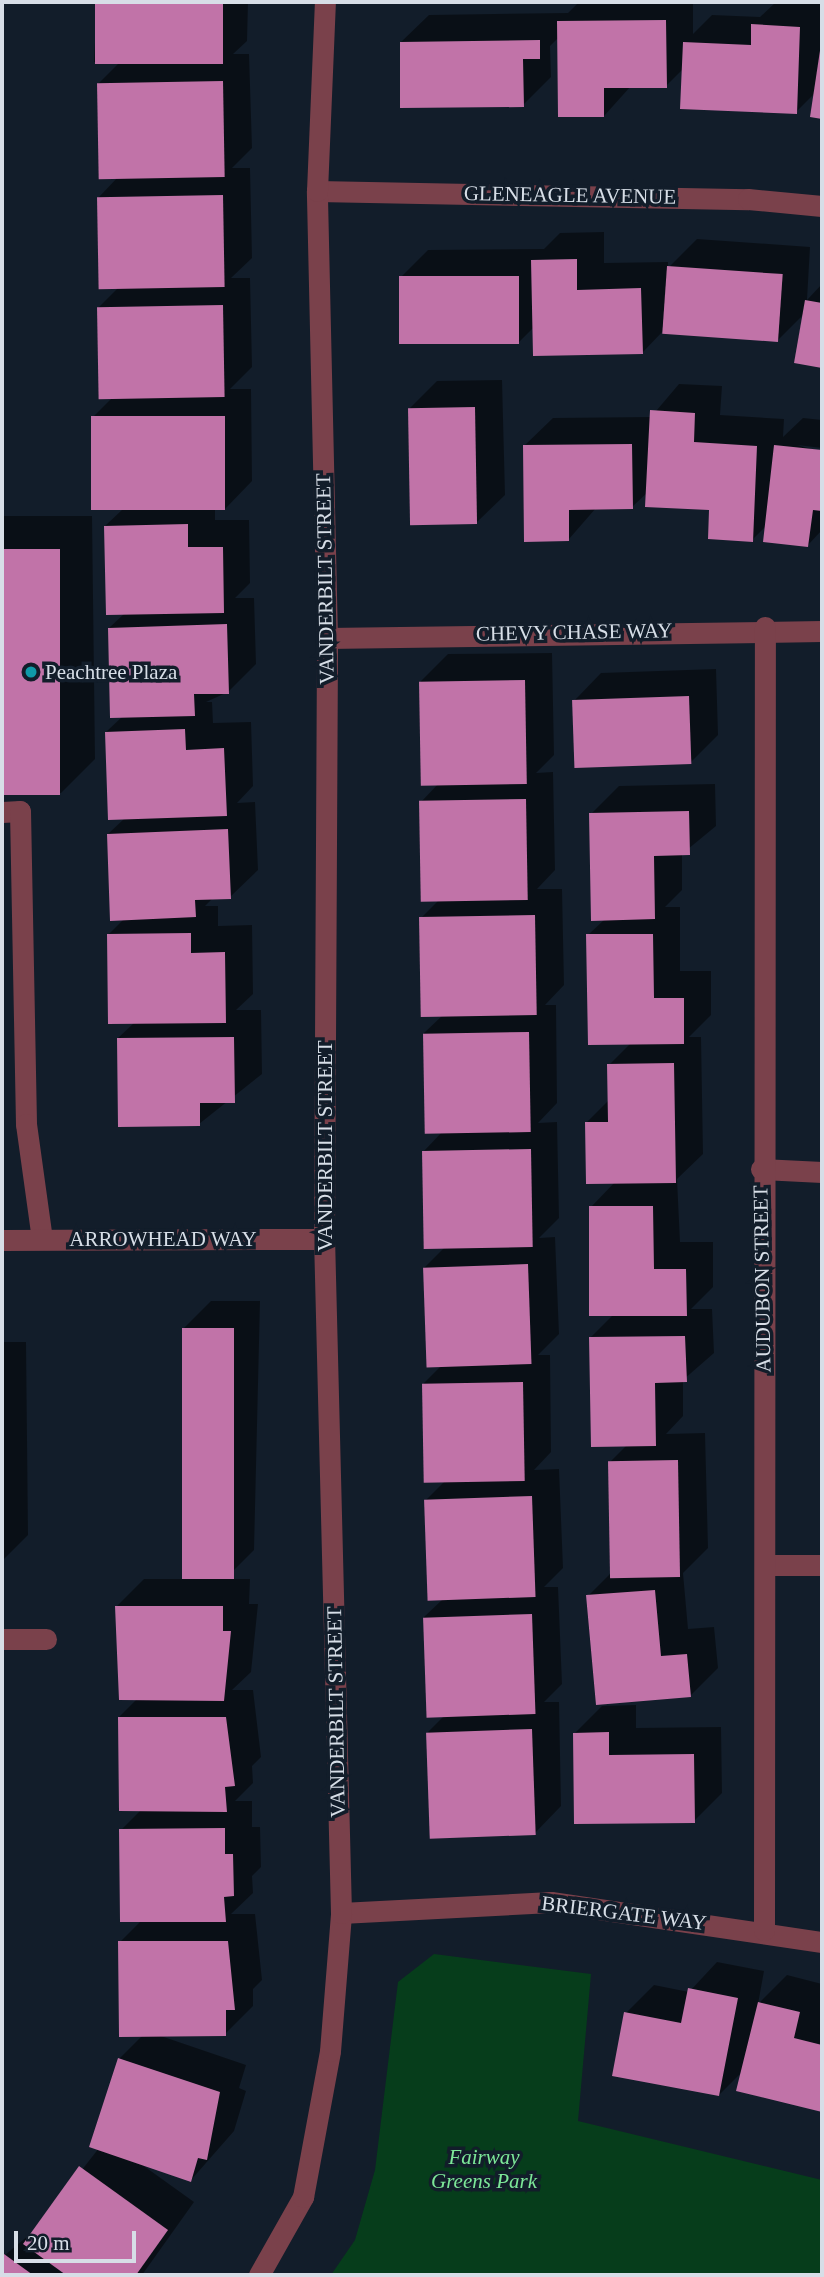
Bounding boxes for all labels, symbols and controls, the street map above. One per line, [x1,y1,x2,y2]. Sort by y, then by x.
street label: GLENEAGLE AVENUE [463,181,677,209]
street label: VANDERBILT STREET [311,473,339,685]
street label: CHEVY CHASE WAY [475,618,673,646]
place label: Peachtree Plaza [45,659,177,685]
marker: Peachtree Plaza [23,664,39,680]
street label: VANDERBILT STREET [312,1040,338,1252]
street label: AUDUBON STREET [748,1185,776,1373]
street label: ARROWHEAD WAY [69,1226,257,1252]
street label: VANDERBILT STREET [322,1606,350,1818]
street label: BRIERGATE WAY [540,1890,708,1936]
park label: Fairway Greens Park [431,2144,537,2194]
scale bar [18,2218,140,2262]
text: 20 m [27,2231,70,2255]

